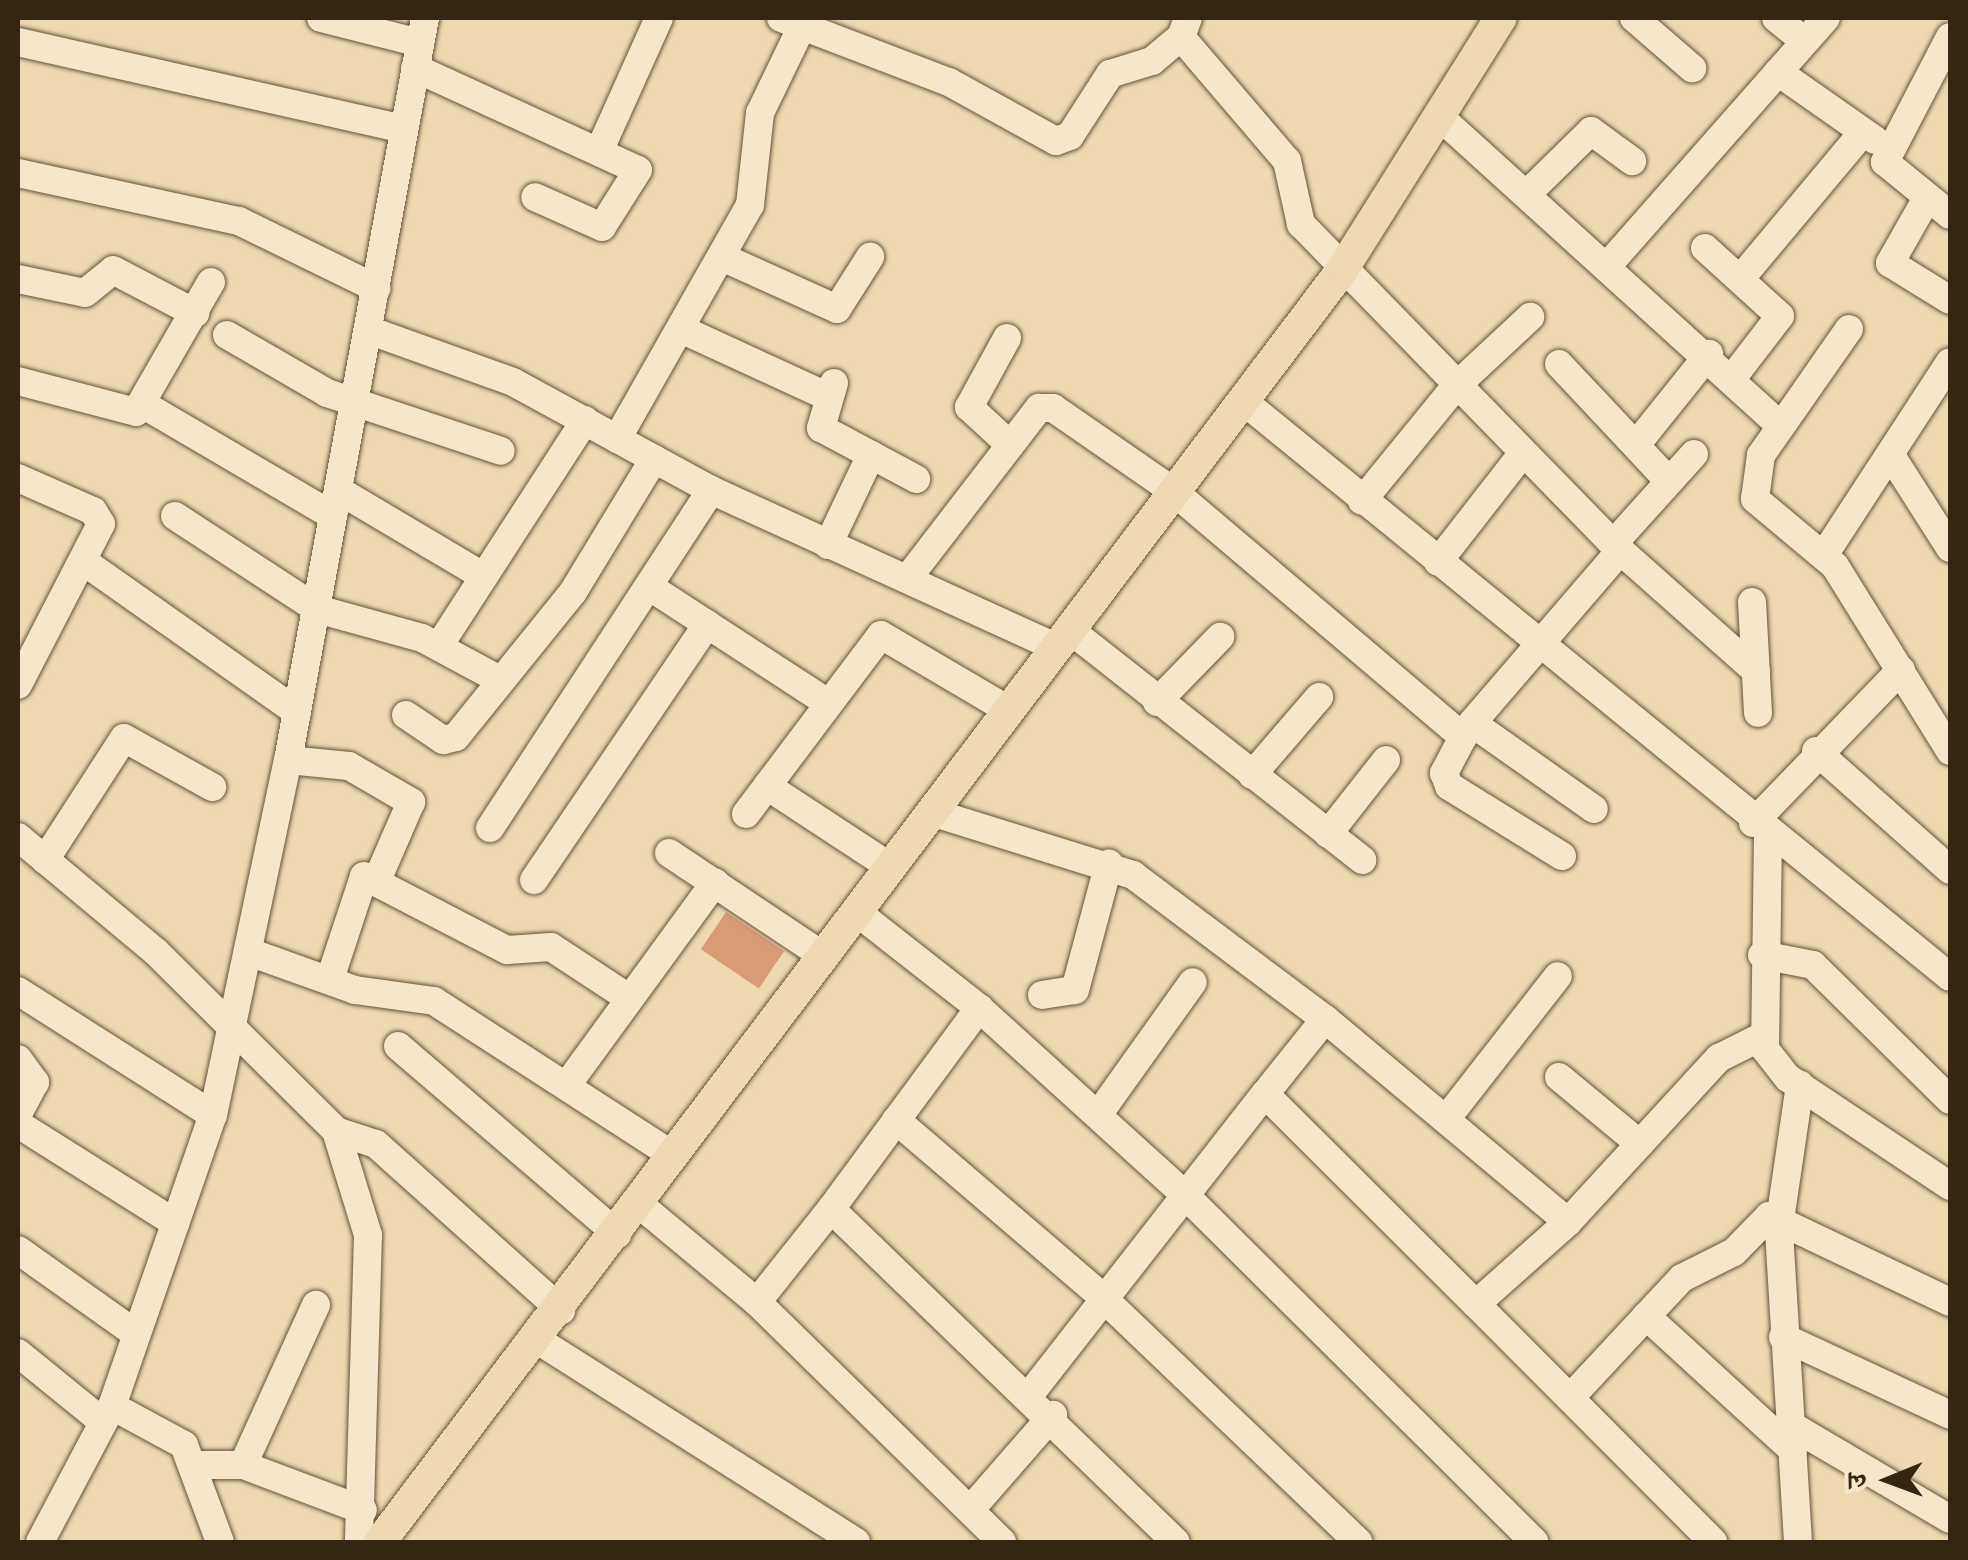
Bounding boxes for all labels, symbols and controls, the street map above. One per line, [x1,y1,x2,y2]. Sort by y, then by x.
north arrow [1838,1430,1938,1530]
text: उ [1840,1473,1875,1488]

